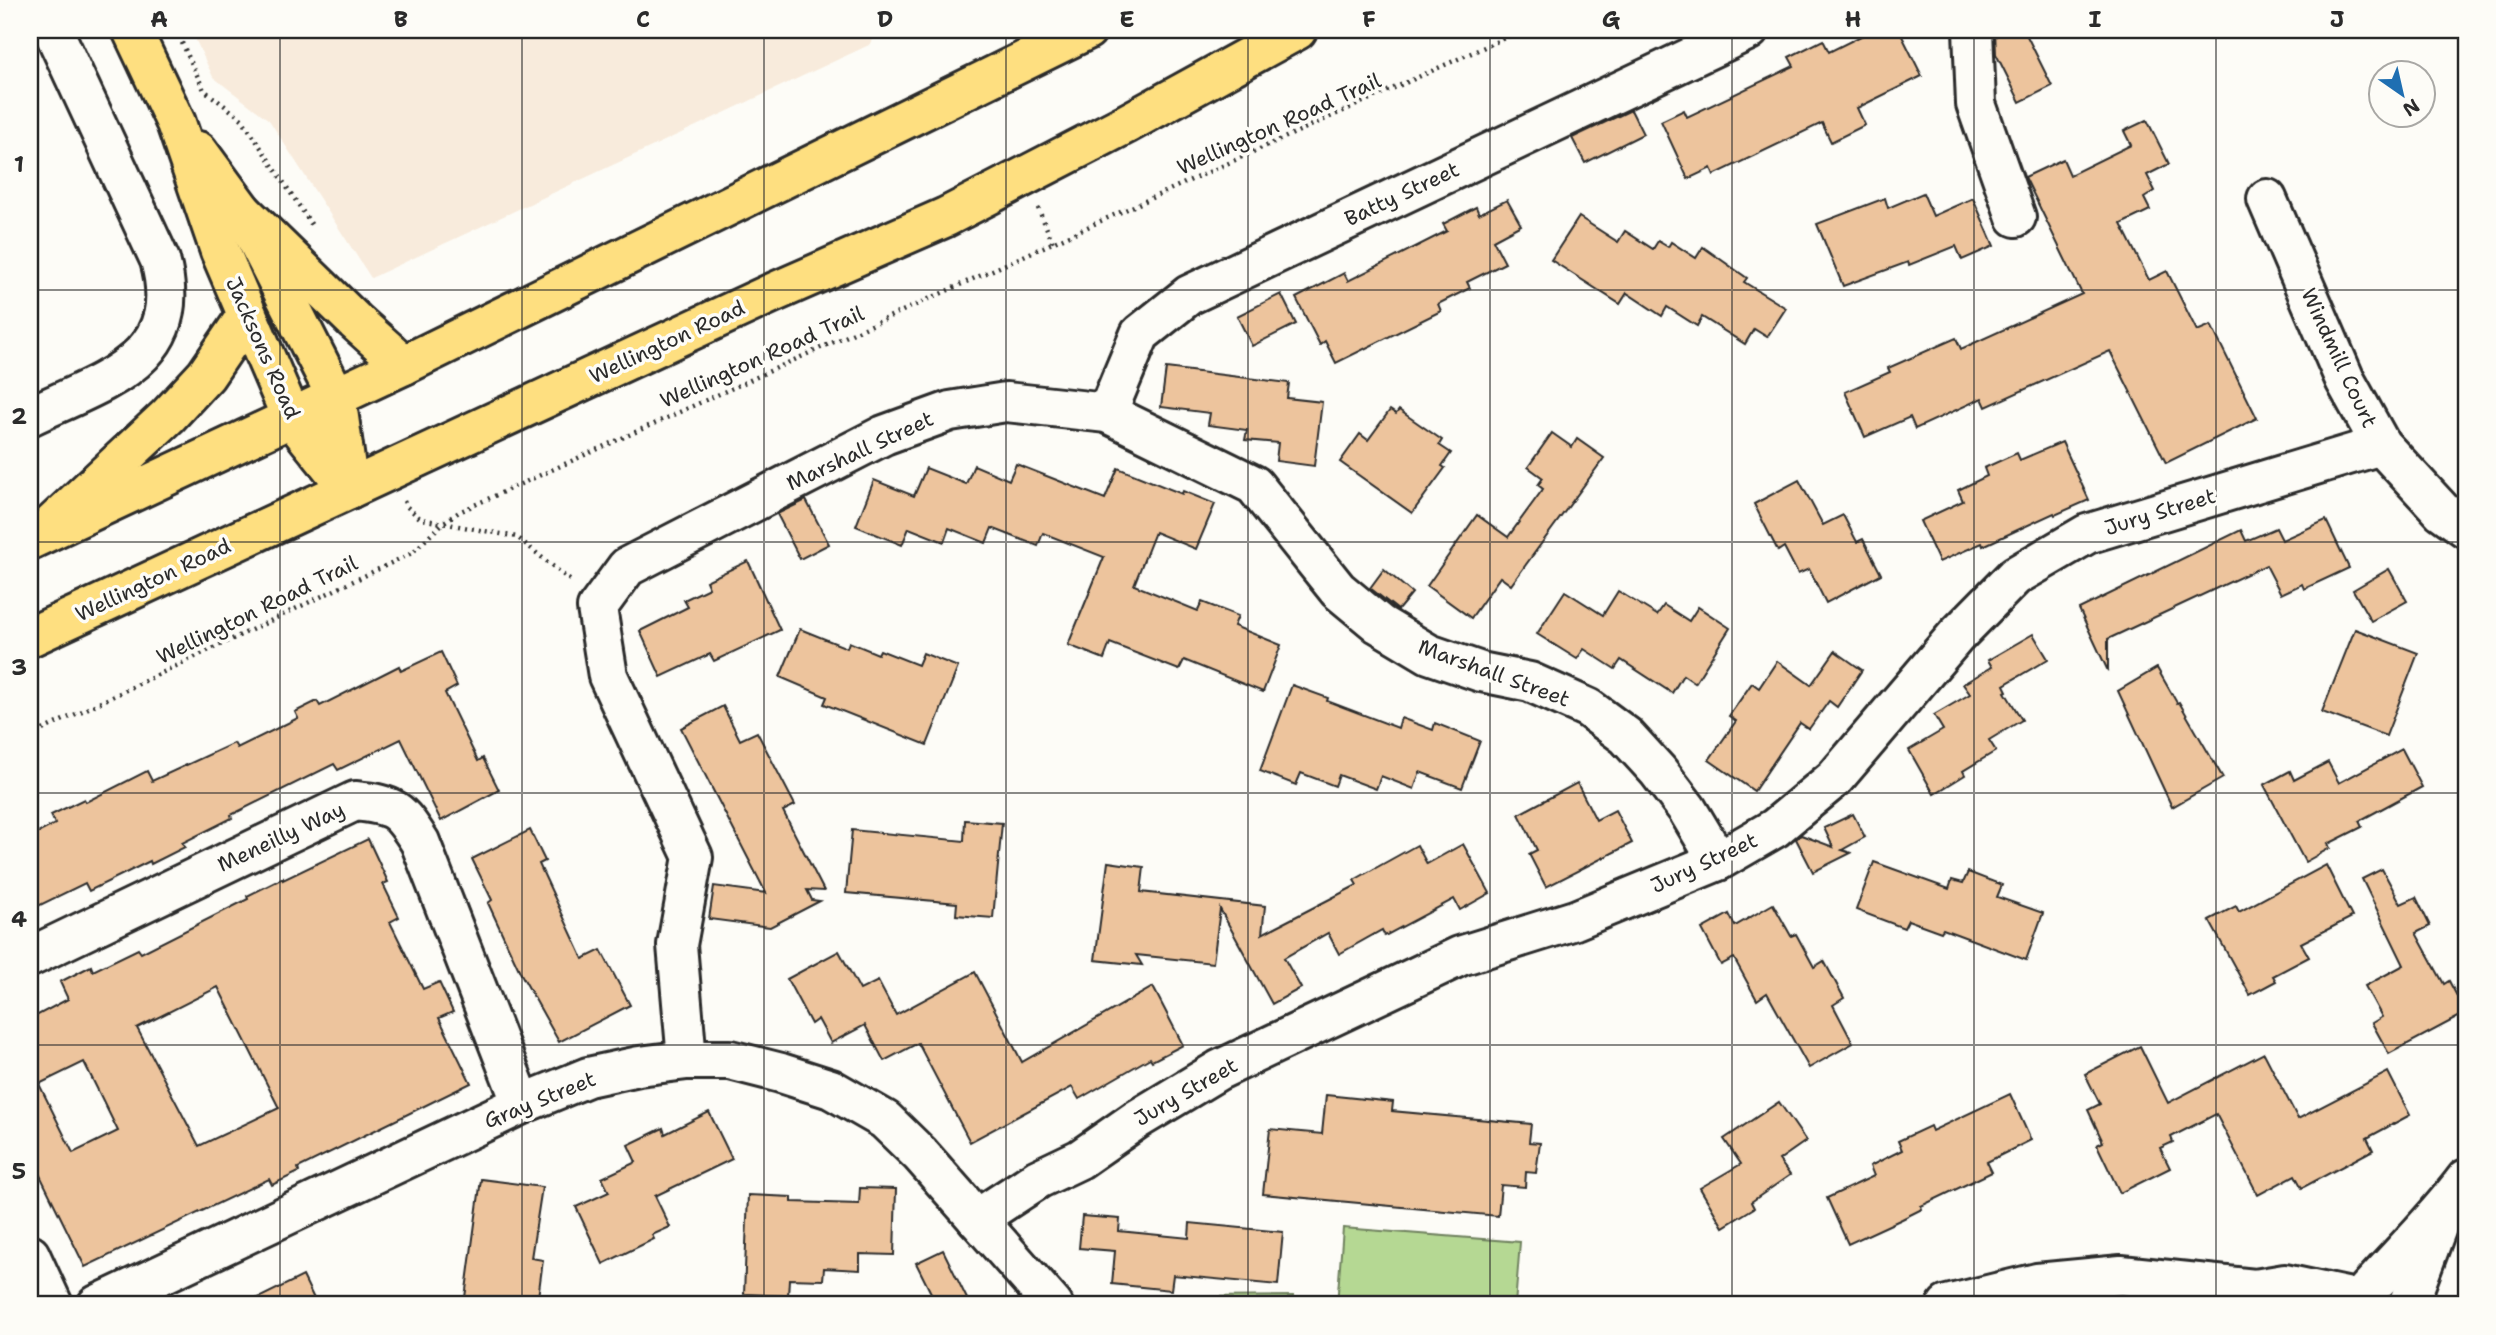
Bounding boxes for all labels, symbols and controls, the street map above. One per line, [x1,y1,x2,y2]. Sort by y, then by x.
text: A [150,4,168,34]
text: B [394,4,408,34]
text: C [636,4,650,34]
text: D [877,4,893,34]
text: E [1119,4,1135,34]
text: F [1362,4,1376,34]
text: G [1602,4,1621,34]
text: H [1845,4,1861,34]
text: I [2089,4,2102,34]
text: J [2330,4,2344,34]
north arrow [2366,60,2436,130]
street label: Wellington Road Trail [1173,66,1386,182]
text: N [2398,93,2424,122]
text: 1 [14,149,24,179]
street label: Batty Street [1340,155,1464,233]
street label: Jacksons Road [219,272,307,424]
street label: Windmill Court [2294,284,2384,432]
street label: Wellington Road [585,294,749,390]
street label: Wellington Road Trail [656,299,869,415]
text: 2 [11,401,27,431]
street label: Marshall Street [782,405,938,497]
street label: Jury Street [2101,482,2219,542]
street label: Wellington Road [71,532,235,628]
street label: Wellington Road Trail [152,549,363,671]
street label: Marshall Street [1414,633,1574,713]
text: 3 [11,652,27,682]
street label: Meneilly Way [213,795,349,879]
street label: Jury Street [1646,826,1762,900]
text: 4 [11,904,27,934]
street label: Jury Street [1129,1051,1243,1133]
street label: Gray Street [480,1065,600,1135]
text: 5 [12,1156,26,1186]

